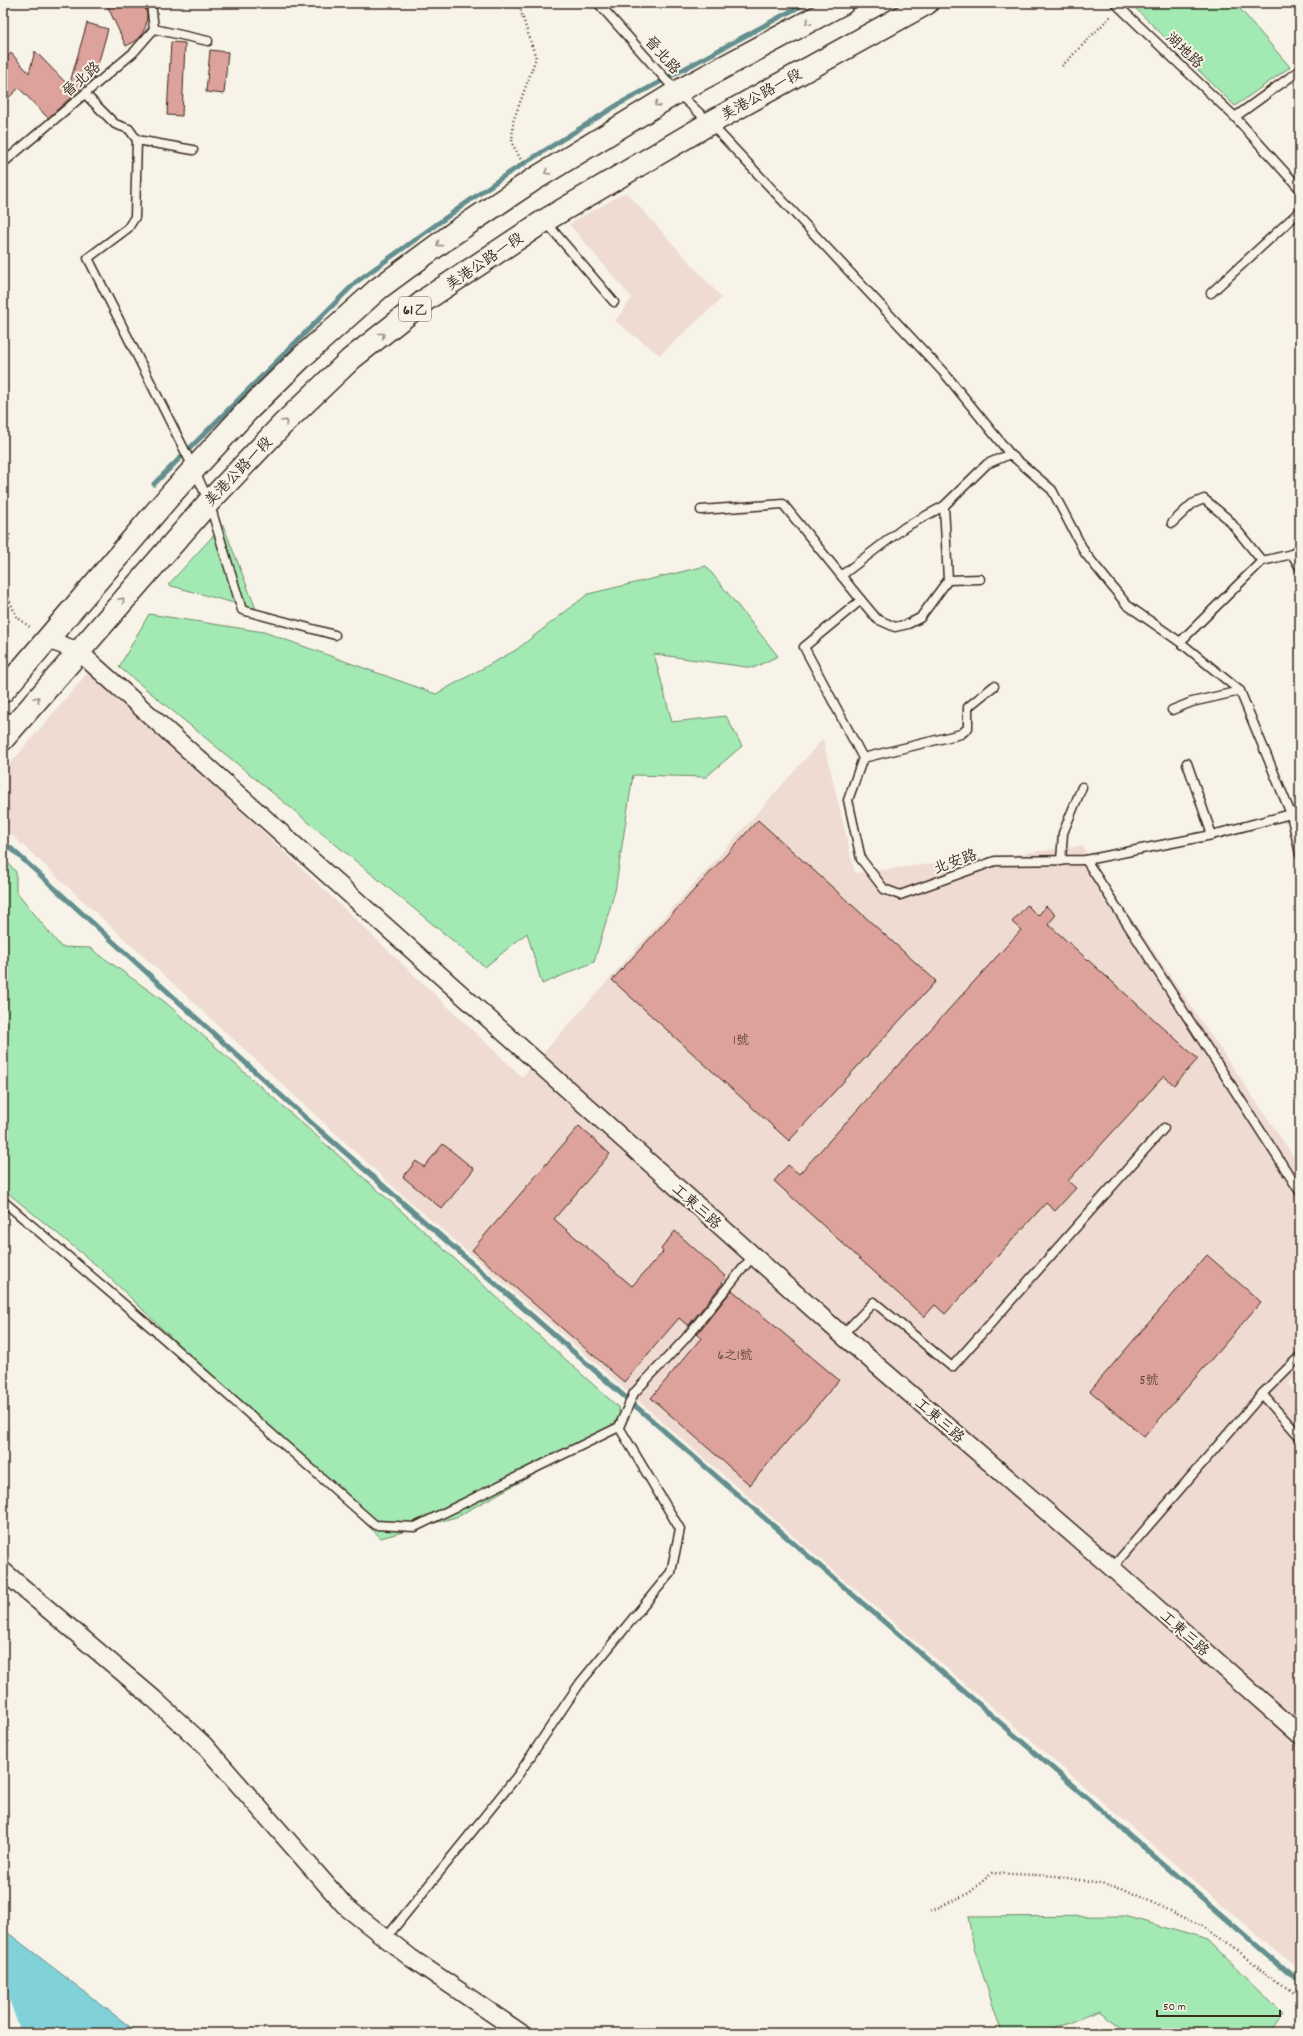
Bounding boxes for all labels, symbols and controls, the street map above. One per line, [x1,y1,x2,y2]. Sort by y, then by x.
one-way arrow [805,17,812,24]
street label: 湖地路 [1160,28,1208,75]
street label: 晉北路 [638,32,685,80]
street label: 晉北路 [58,57,107,104]
street label: 美港公路一段 [717,64,807,127]
one-way arrow [654,100,661,107]
one-way arrow [544,168,551,175]
street label: 美港公路一段 [442,228,529,297]
one-way arrow [436,240,443,247]
road number: 61乙 [399,297,431,321]
one-way arrow [377,333,384,340]
one-way arrow [280,419,288,427]
street label: 美港公路一段 [200,432,279,512]
one-way arrow [117,598,124,605]
one-way arrow [33,696,40,704]
street label: 北安路 [931,845,981,881]
house number: 1號 [733,1032,749,1051]
street label: 工東三路 [666,1179,725,1236]
house number: 6之1號 [717,1347,753,1366]
house number: 5號 [1139,1372,1159,1391]
street label: 工東三路 [909,1394,969,1449]
street label: 工東三路 [1154,1606,1213,1663]
scale bar [1157,1992,1280,2018]
text: 50 m [1163,1999,1186,2016]

